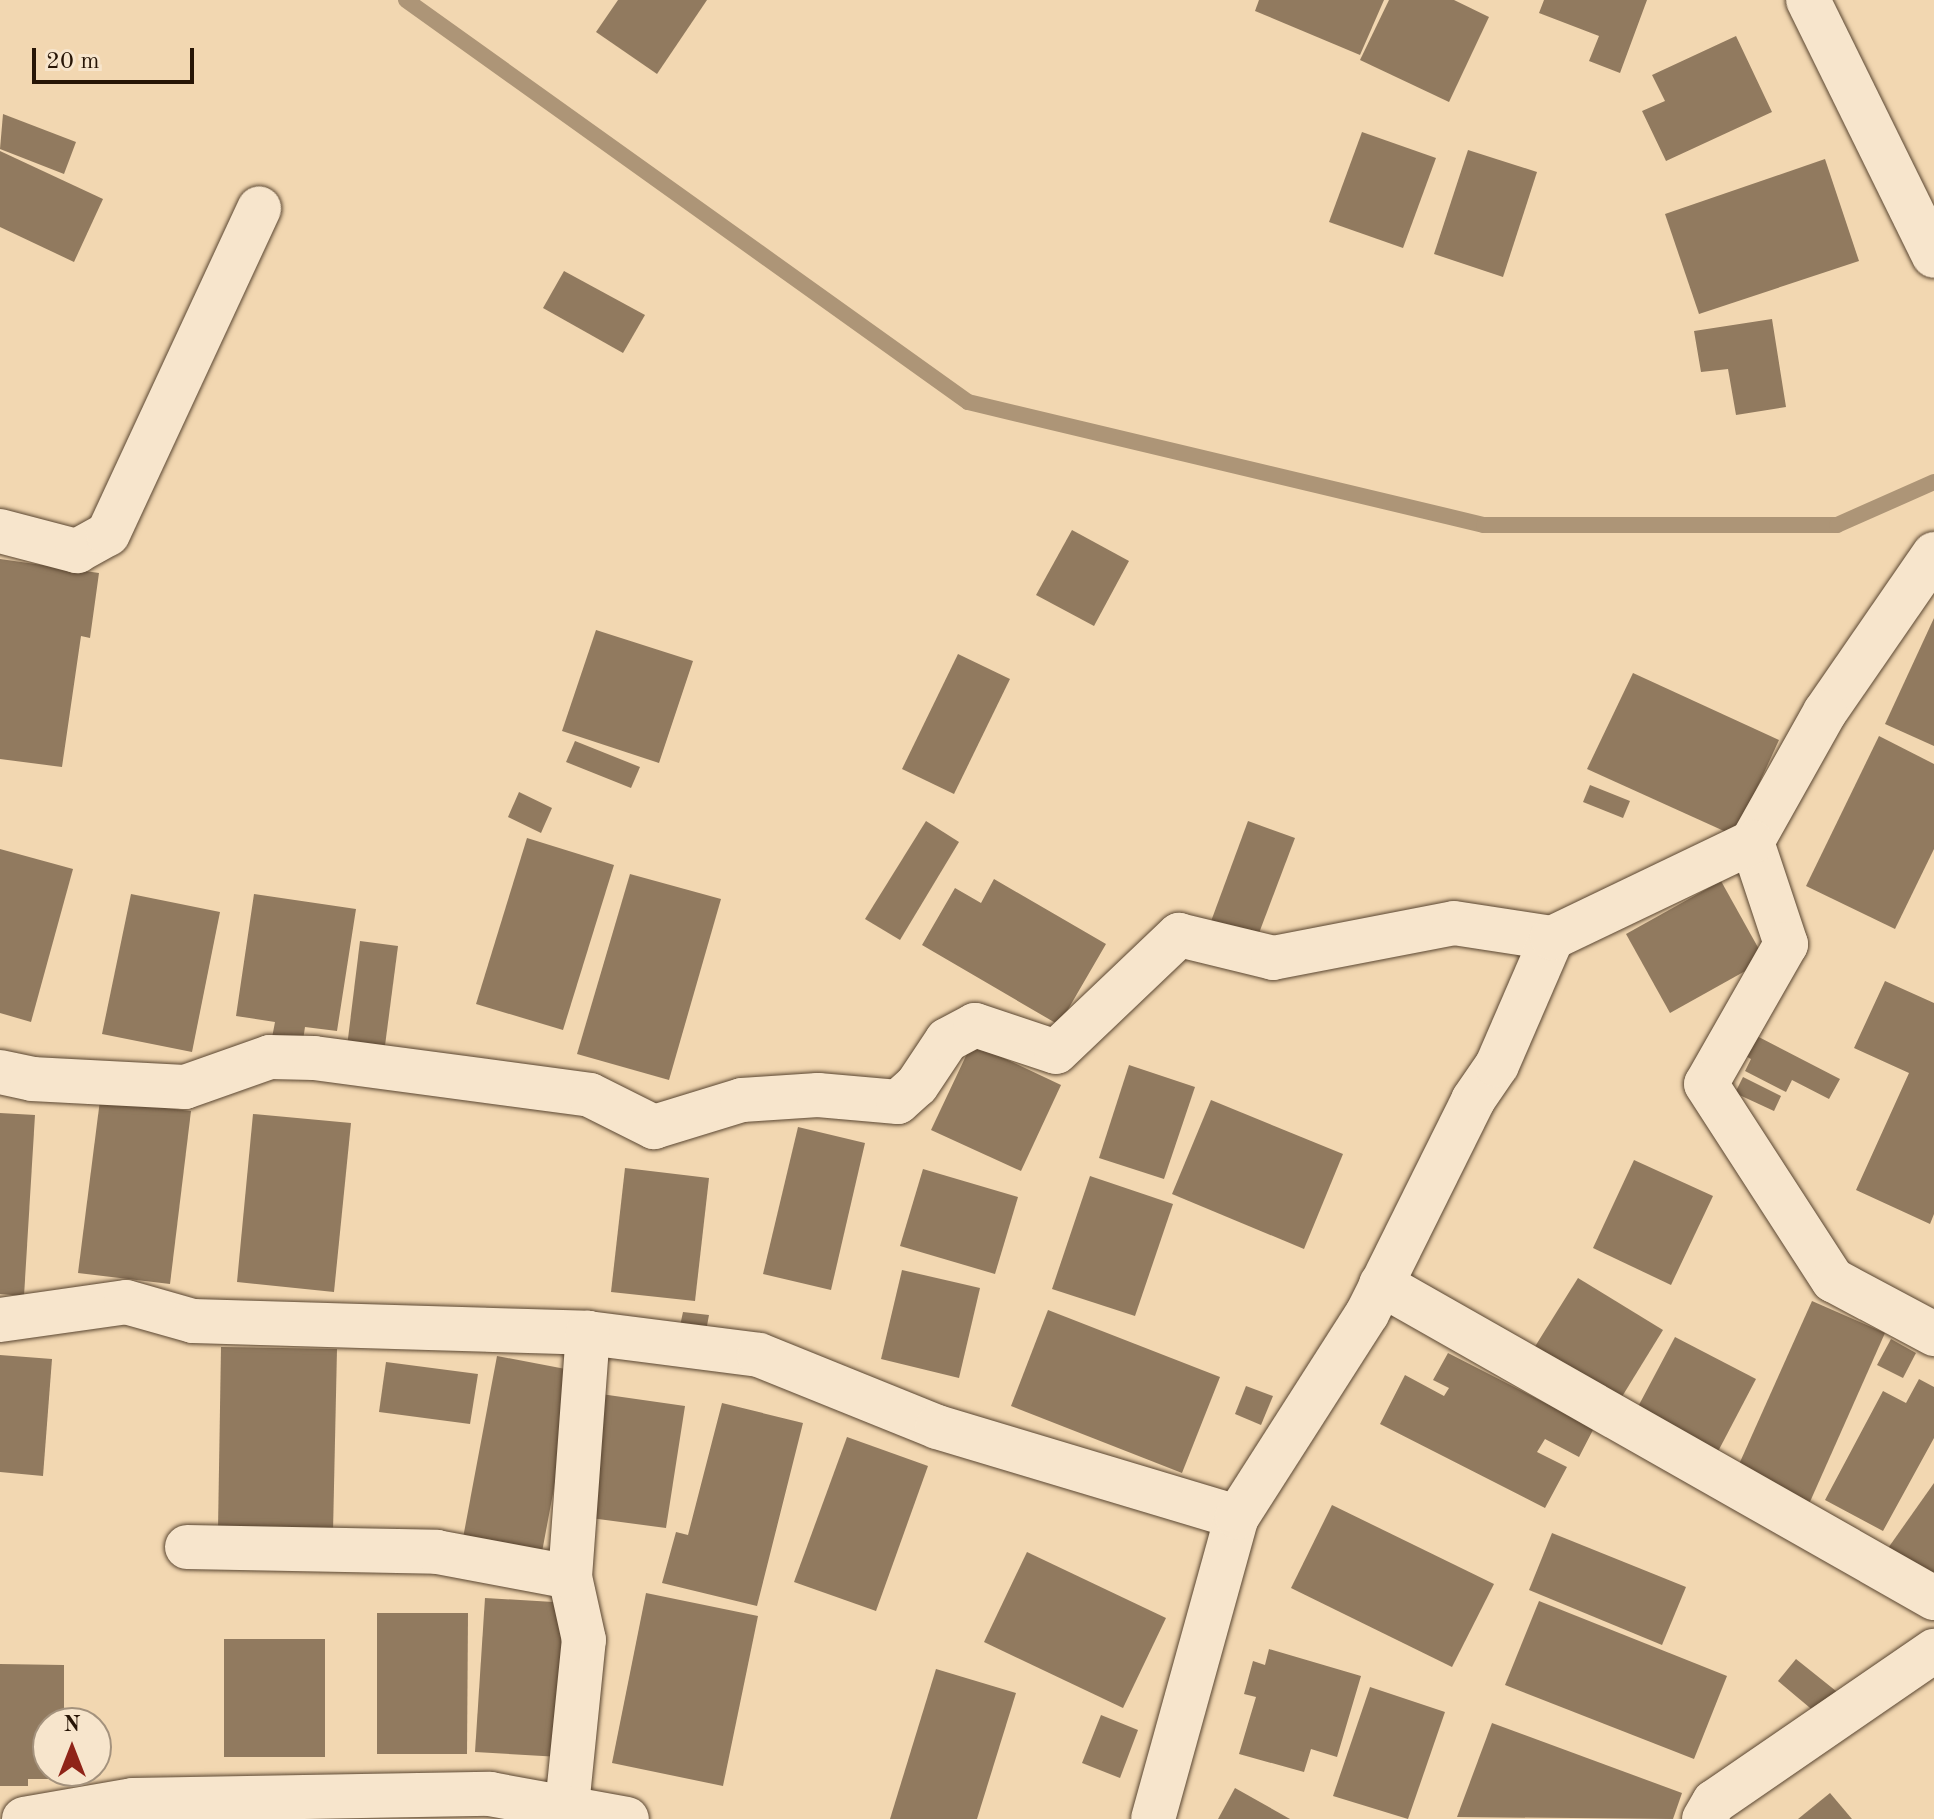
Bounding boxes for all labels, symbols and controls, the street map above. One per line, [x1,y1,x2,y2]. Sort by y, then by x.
scale bar [36,32,198,82]
text: 20 m [46,50,100,74]
north arrow [32,1707,112,1787]
text: N [64,1714,80,1736]

